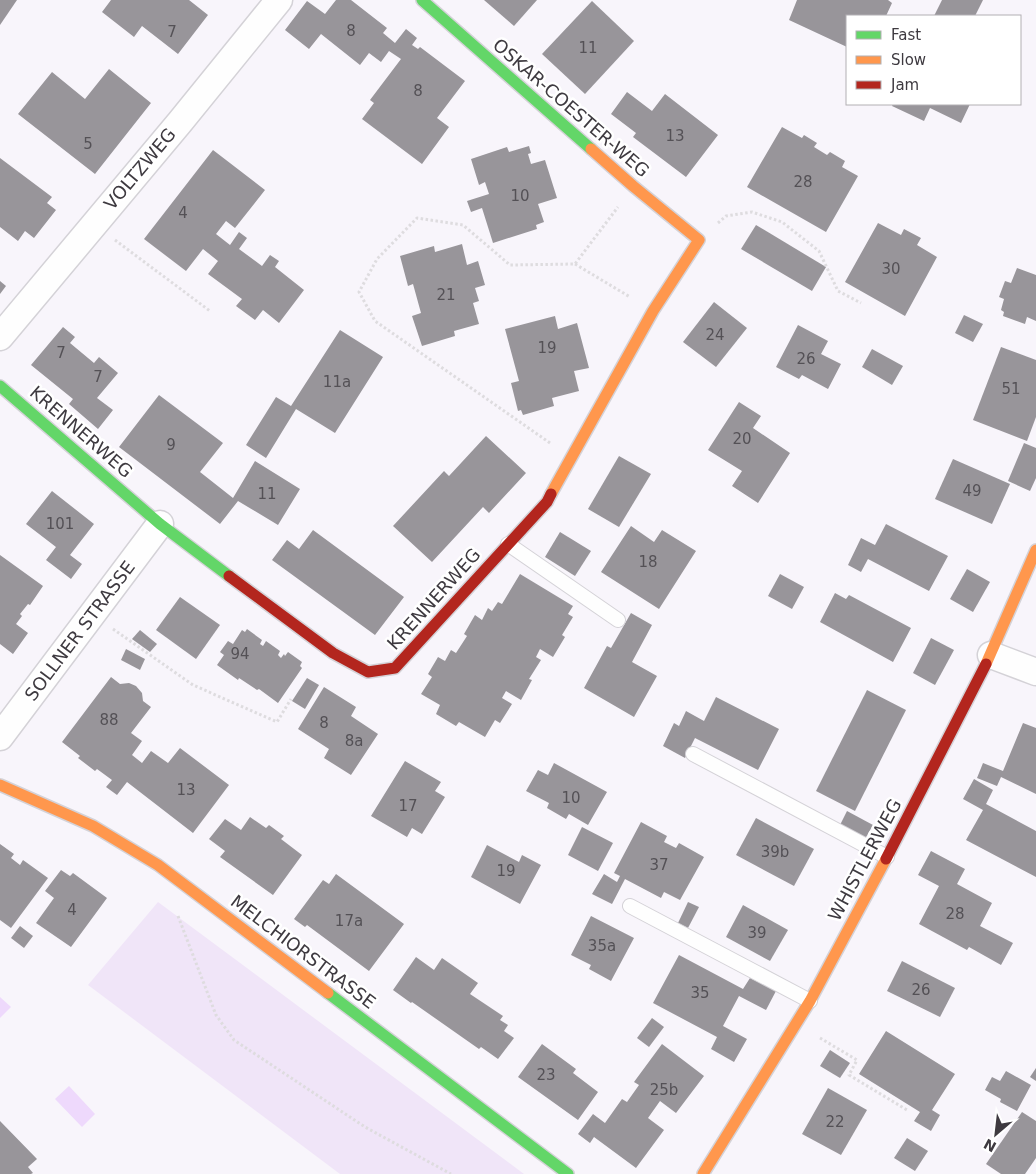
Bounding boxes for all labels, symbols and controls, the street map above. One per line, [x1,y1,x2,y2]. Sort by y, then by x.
legend [846,15,1021,105]
house number: 8 [346,22,356,40]
house number: 7 [167,23,177,41]
text: Fast [891,26,921,44]
street label: OSKAR-COESTER-WEG [489,34,654,181]
house number: 11 [578,39,598,57]
text: Slow [891,51,926,69]
text: Jam [890,76,919,94]
house number: 8 [413,82,423,100]
street label: VOLTZWEG [99,124,180,214]
house number: 13 [665,127,685,145]
house number: 5 [83,135,93,153]
house number: 28 [793,173,813,191]
house number: 10 [510,187,530,205]
house number: 4 [178,204,188,222]
house number: 30 [881,260,901,278]
house number: 21 [436,286,456,304]
house number: 24 [705,326,725,344]
house number: 19 [537,339,557,357]
house number: 7 [56,344,66,362]
house number: 26 [796,350,816,368]
house number: 7 [93,368,103,386]
house number: 11a [323,373,351,391]
house number: 51 [1001,380,1021,398]
street label: KRENNERWEG [26,381,137,482]
house number: 20 [732,430,752,448]
house number: 9 [166,436,176,454]
house number: 49 [962,482,982,500]
house number: 11 [257,485,277,503]
house number: 101 [46,515,74,533]
street label: KRENNERWEG [383,544,485,654]
house number: 18 [638,553,658,571]
street label: SOLLNER STRASSE [20,557,139,705]
house number: 94 [230,645,250,663]
house number: 88 [99,711,119,729]
house number: 8 [319,714,329,732]
house number: 8a [345,732,363,750]
house number: 13 [176,781,196,799]
house number: 10 [561,789,581,807]
street label: WHISTLERWEG [824,795,906,924]
house number: 17 [398,797,418,815]
house number: 39b [761,843,789,861]
house number: 37 [649,856,669,874]
house number: 19 [496,862,516,880]
street label: MELCHIORSTRASSE [227,890,380,1013]
house number: 4 [67,901,77,919]
house number: 28 [945,905,965,923]
house number: 17a [335,912,363,930]
house number: 39 [747,924,767,942]
house number: 35a [588,937,616,955]
house number: 26 [911,981,931,999]
house number: 35 [690,984,710,1002]
house number: 23 [536,1066,556,1084]
house number: 25b [650,1081,678,1099]
north arrow [971,1109,1021,1159]
house number: 22 [825,1113,845,1131]
text: N [981,1136,999,1155]

